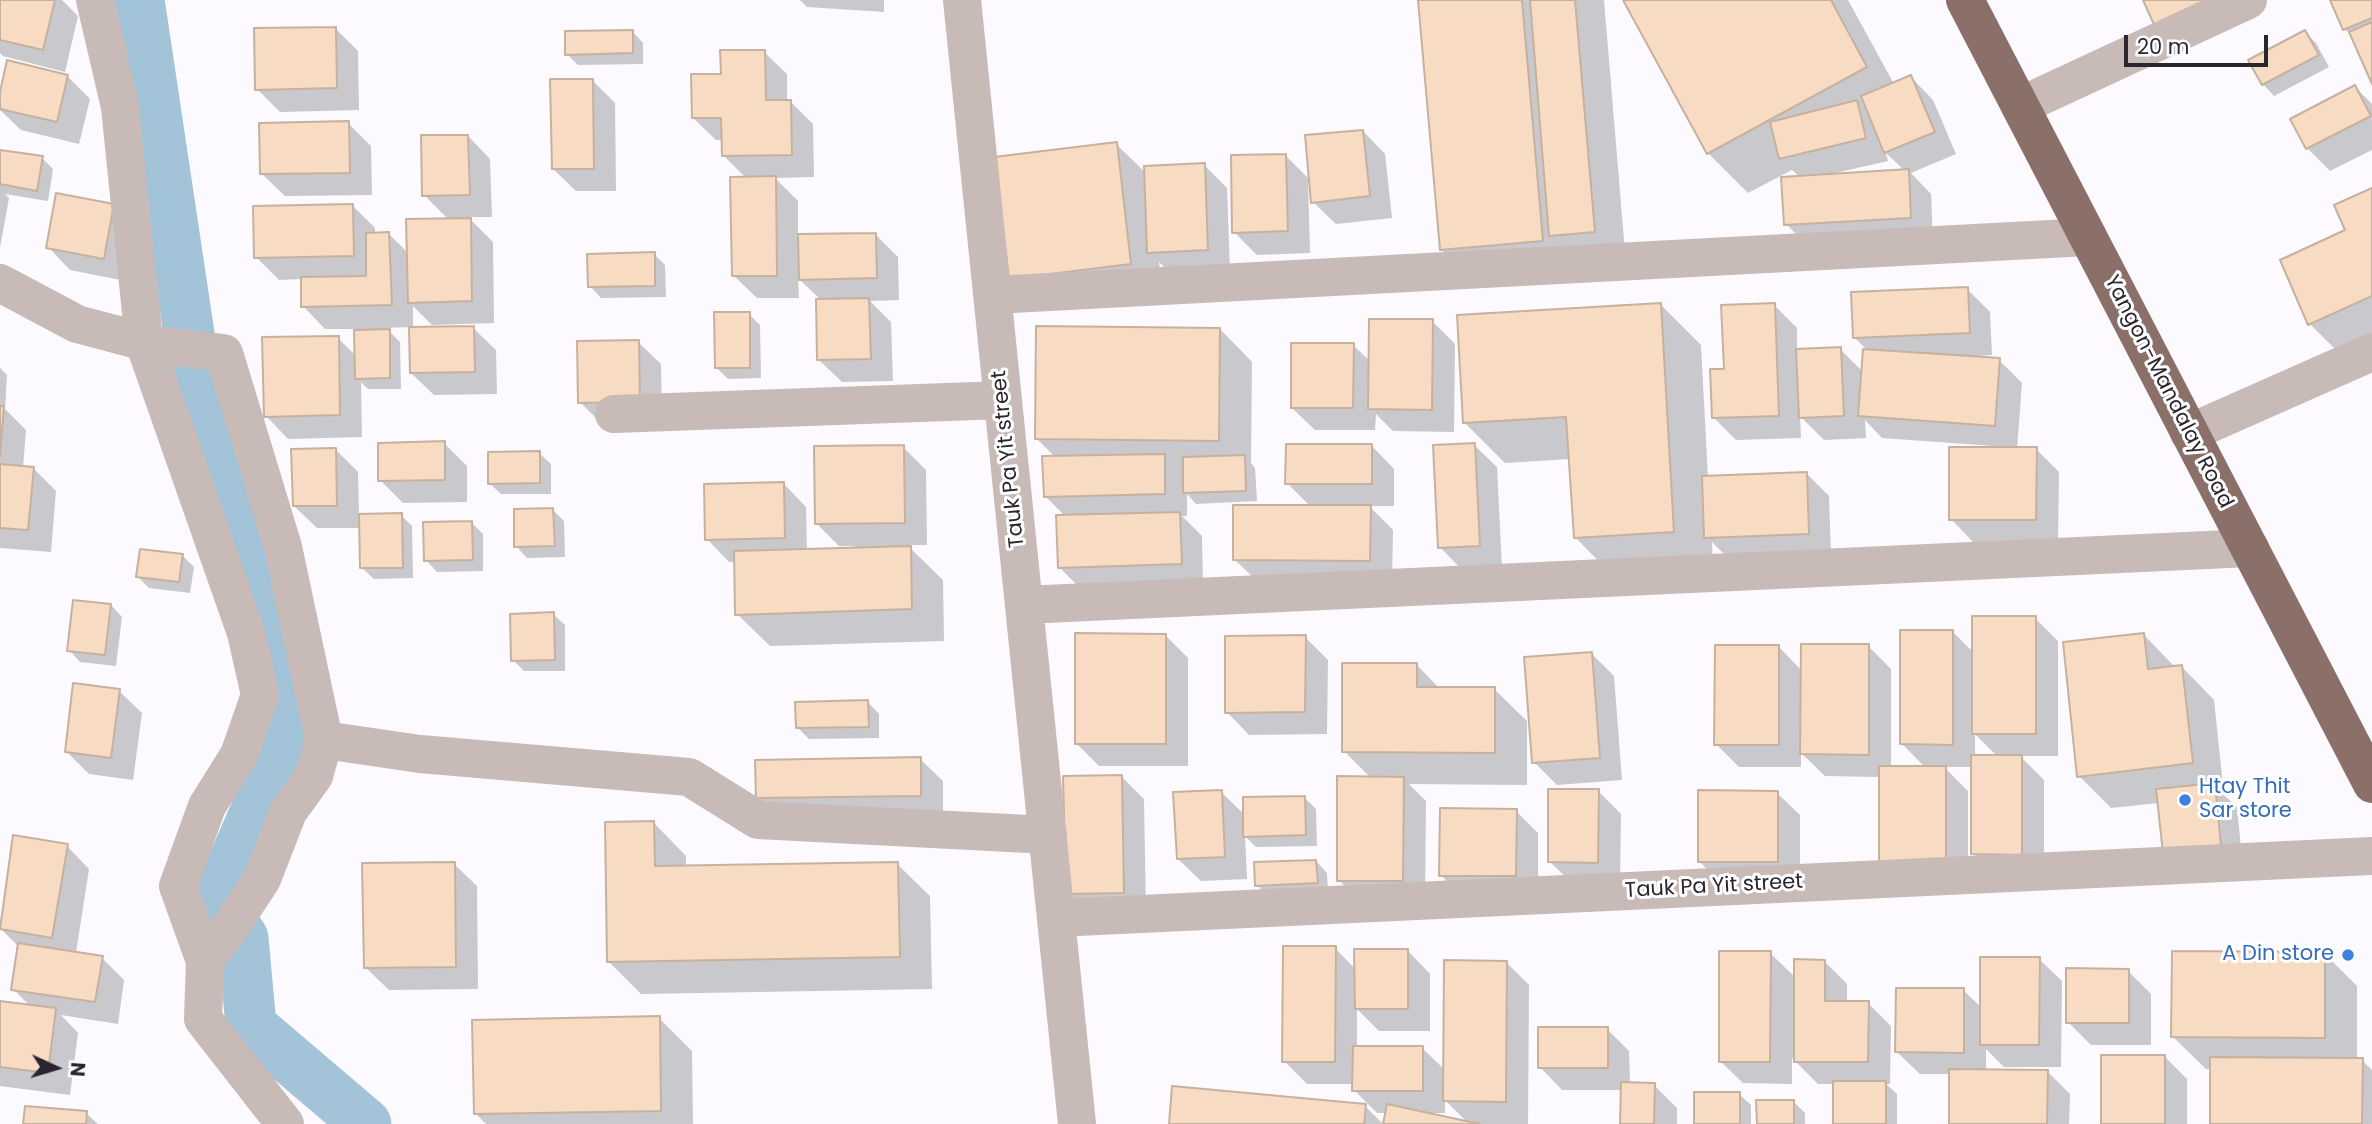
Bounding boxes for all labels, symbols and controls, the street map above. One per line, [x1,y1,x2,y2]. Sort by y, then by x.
scale bar [2127,21,2270,65]
text: 20 m [2137,32,2190,61]
street label: Yangon-Mandalay Road [2098,271,2238,513]
street label: Tauk Pa Yit street [987,369,1031,549]
place label: Htay Thit Sar store [2199,775,2292,825]
marker: Htay Thit Sar store [2177,792,2193,808]
street label: Tauk Pa Yit street [1624,870,1804,904]
place label: A Din store [2222,942,2334,968]
marker: A Din store [2340,947,2356,963]
north arrow [21,1033,91,1103]
text: N [63,1061,91,1078]

